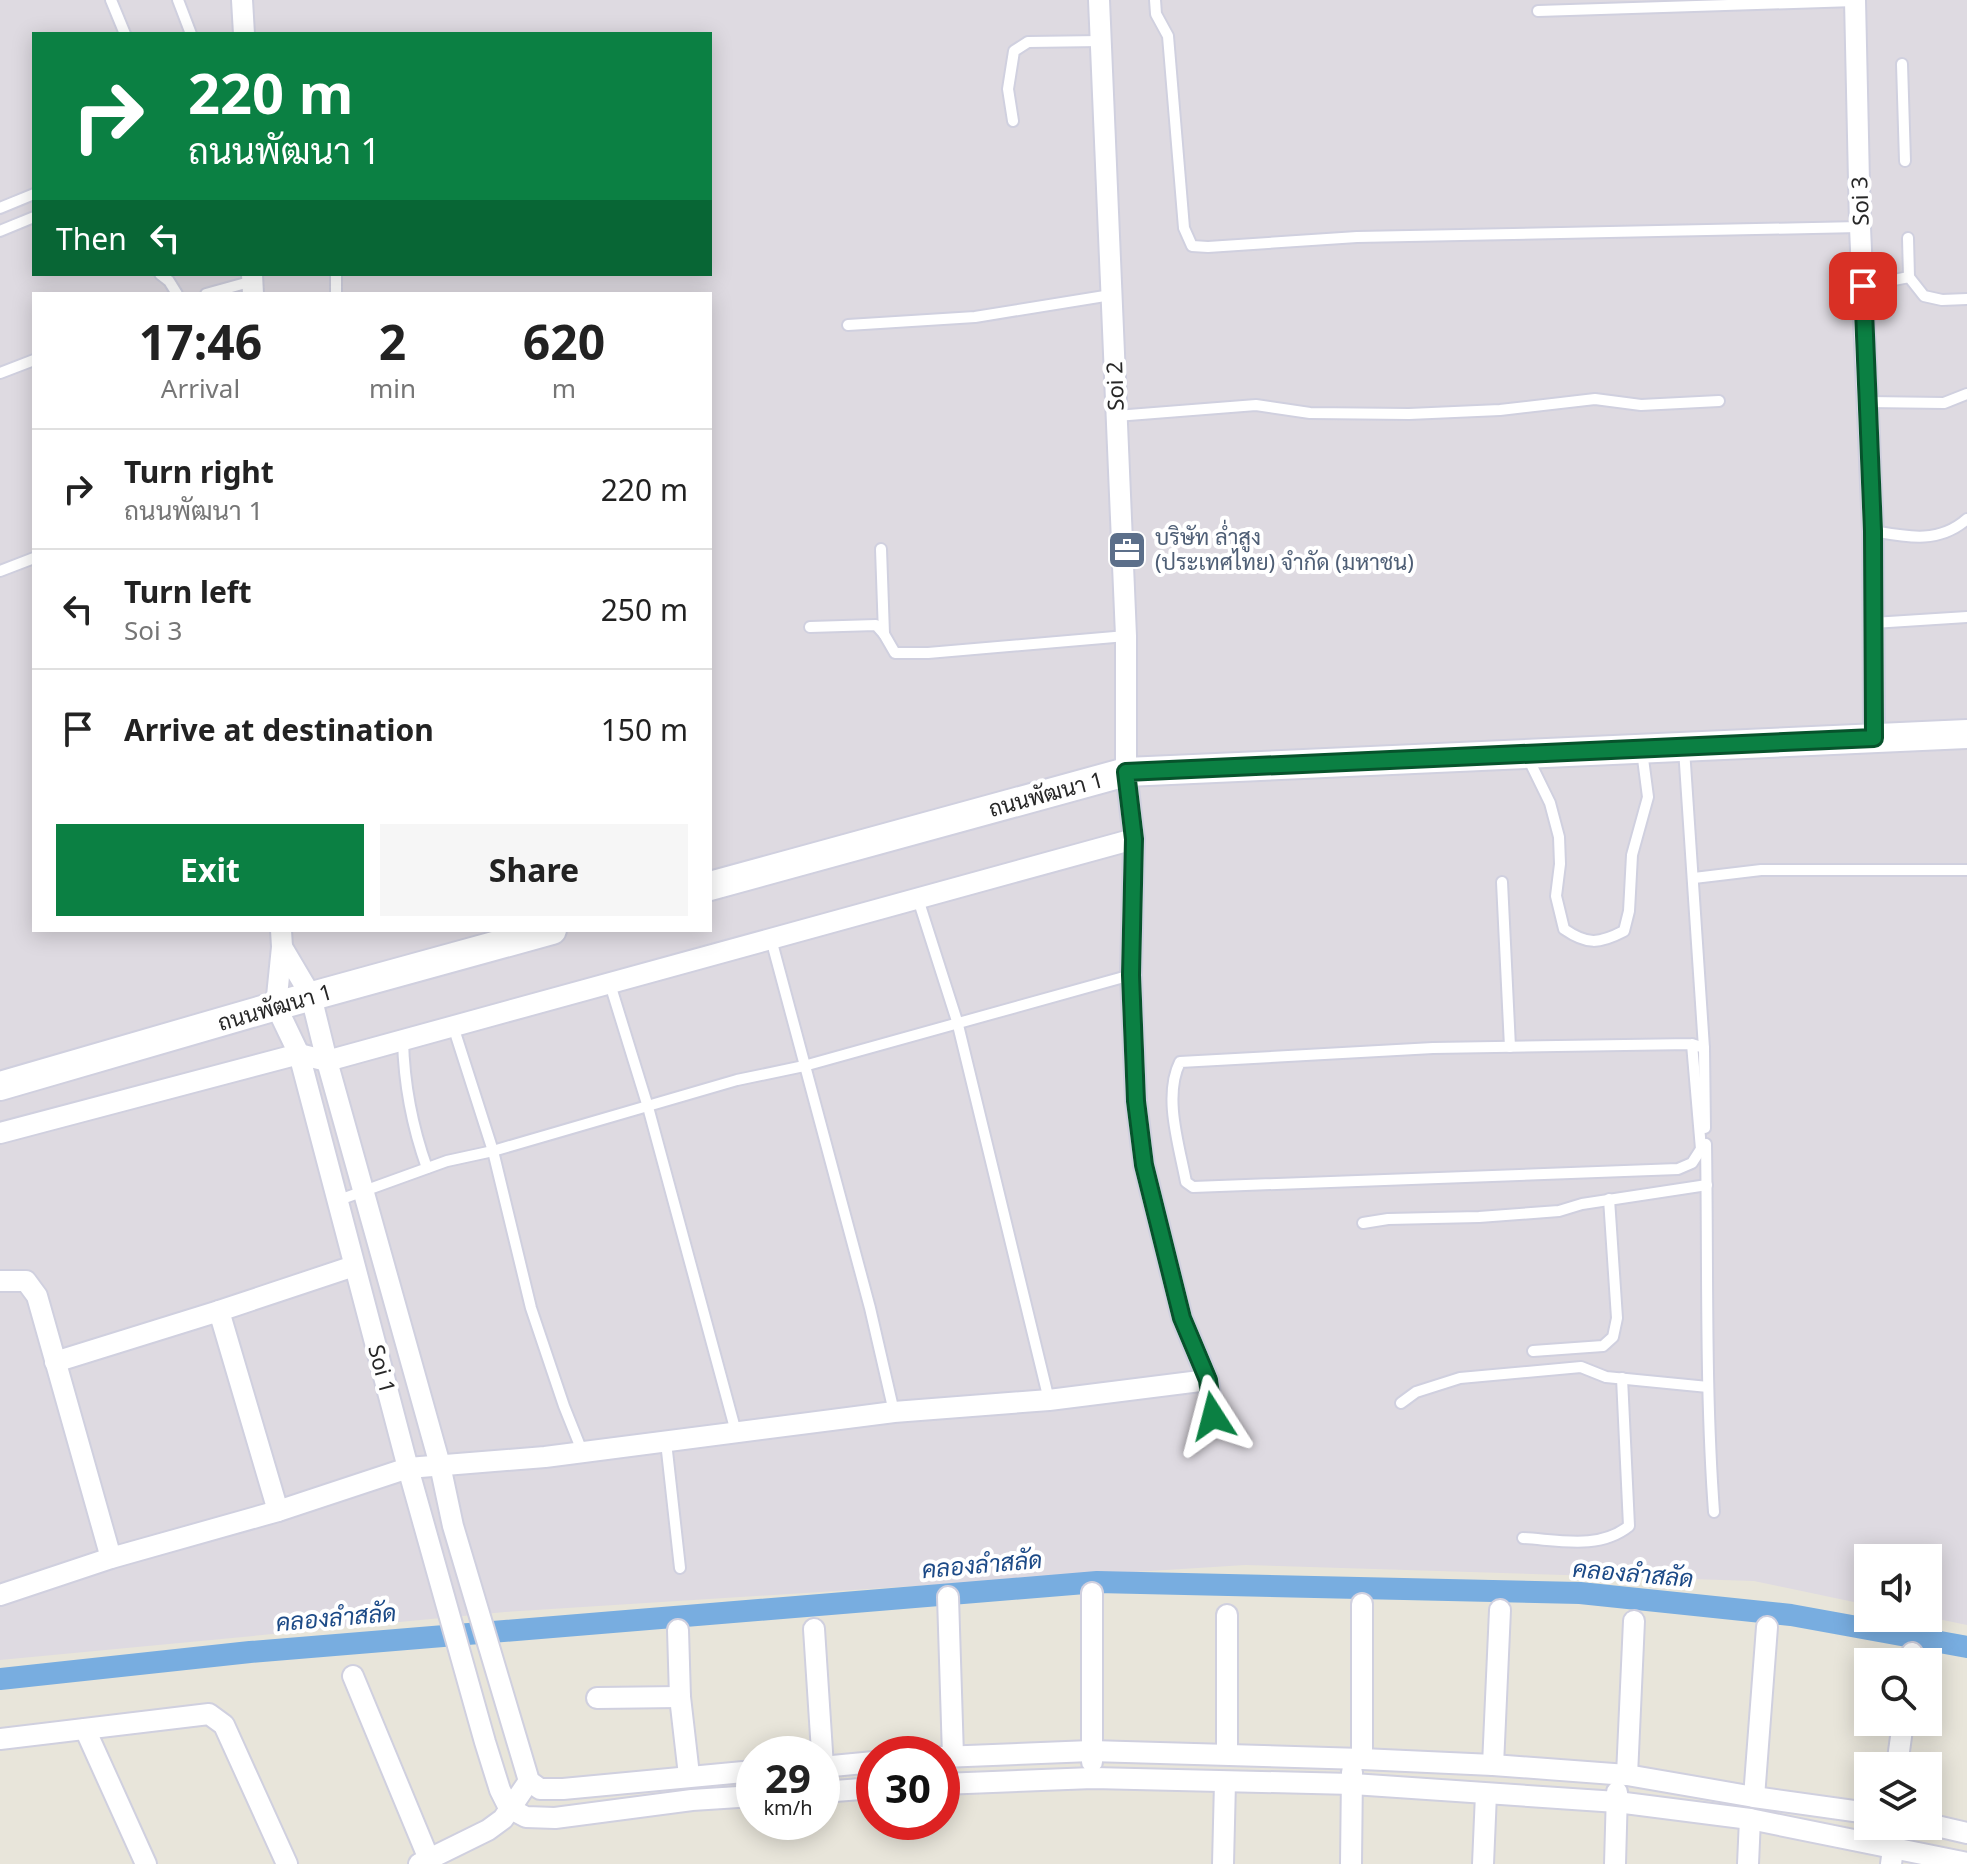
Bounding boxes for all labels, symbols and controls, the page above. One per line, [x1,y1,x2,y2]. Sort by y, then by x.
text: 220 m [188,54,353,130]
icon: right [56,64,160,168]
text: ถนนพัฒนา 1 [188,126,381,175]
street label: Soi 3 [1843,176,1875,226]
icon: left [143,216,187,260]
text: Then [56,218,127,259]
pin [1829,252,1897,320]
icon: arrive [1841,264,1885,308]
text: 17:46 [139,309,262,374]
text: 2 [379,309,406,374]
text: 620 [523,309,605,374]
street label: Soi 2 [1098,361,1130,411]
text: Arrival [161,370,240,406]
text: min [369,370,416,406]
text: m [552,370,576,406]
text: Turn right [124,451,274,492]
icon: right [56,467,100,511]
text: 220 m [601,469,688,510]
text: ถนนพัฒนา 1 [124,492,263,528]
place label: บริษัท ล่ำสูง (ประเทศไทย) จำกัด (มหาชน) [1155,519,1414,576]
office icon: บริษัท ล่ำสูง (ประเทศไทย) จำกัด (มหาชน) [1106,529,1148,571]
text: Turn left [124,571,252,612]
icon: left [56,587,100,631]
text: 250 m [601,589,688,630]
text: Soi 3 [124,612,182,648]
icon: arrive [56,707,100,751]
text: Arrive at destination [124,709,434,750]
text: 150 m [601,709,688,750]
street label: ถนนพัฒนา 1 [985,763,1107,823]
button: Exit [56,824,364,916]
button: Share [380,824,688,916]
street label: ถนนพัฒนา 1 [214,975,336,1037]
street label: Soi 1 [362,1341,404,1396]
position arrow [1171,1374,1255,1458]
water label: คลองลำสลัด [920,1542,1044,1585]
map controls [1854,1544,1942,1840]
button: sound [1854,1544,1942,1632]
water label: คลองลำสลัด [1571,1551,1695,1594]
water label: คลองลำสลัด [274,1595,398,1638]
button: search [1854,1648,1942,1736]
speed limit sign: 30 [856,1736,960,1840]
text: 29 [765,1750,811,1805]
button: layers [1854,1752,1942,1840]
text: km/h [763,1794,813,1821]

